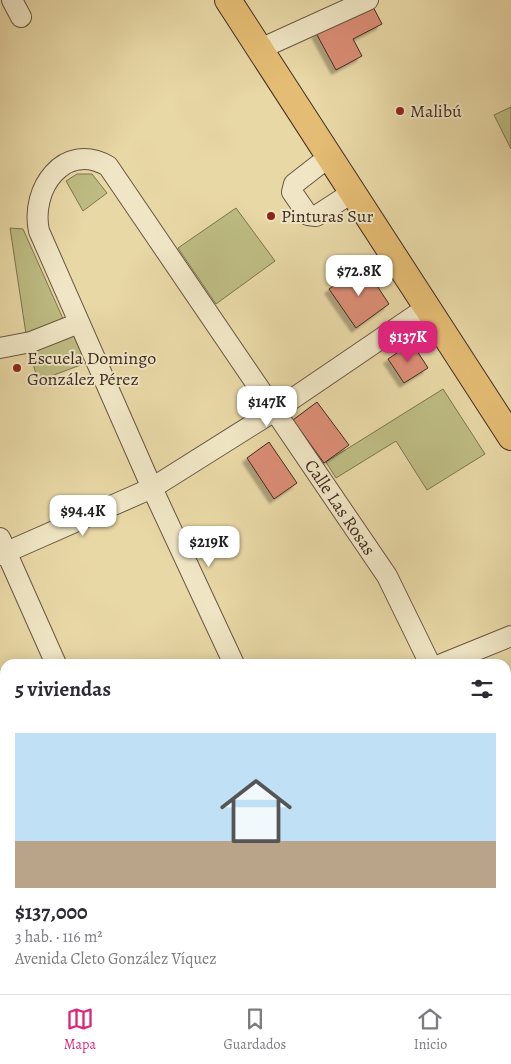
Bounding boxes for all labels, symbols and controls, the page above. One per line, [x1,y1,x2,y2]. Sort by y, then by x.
place label: Malibú [410,99,462,123]
marker: Malibú [394,105,406,117]
place label: Pinturas Sur [281,204,374,228]
marker: Pinturas Sur [265,210,277,222]
pin: $72.8K [318,254,400,297]
text: $72.8K [337,260,381,282]
pin: $137K [373,320,443,363]
text: $137K [389,326,427,348]
place label: Escuela Domingo González Pérez [27,346,156,391]
marker: Escuela Domingo González Pérez [11,362,23,374]
pin: $147K [232,386,302,428]
text: $147K [248,391,286,413]
street label: Calle Las Rosas [299,455,381,560]
pin: $94.4K [42,494,124,537]
text: $94.4K [61,500,105,522]
pin: $219K [174,526,244,568]
text: $219K [190,531,228,553]
text: 5 viviendas [15,675,111,703]
icon: filters [468,675,496,703]
icon: home [211,766,301,856]
text: $137,000 [15,898,88,926]
text: 3 hab. · 116 m² [15,926,102,948]
text: Avenida Cleto González Víquez [15,948,217,970]
tab: Mapa [64,1005,96,1054]
tab: Guardados [224,1005,286,1054]
tab: Inicio [414,1005,447,1054]

